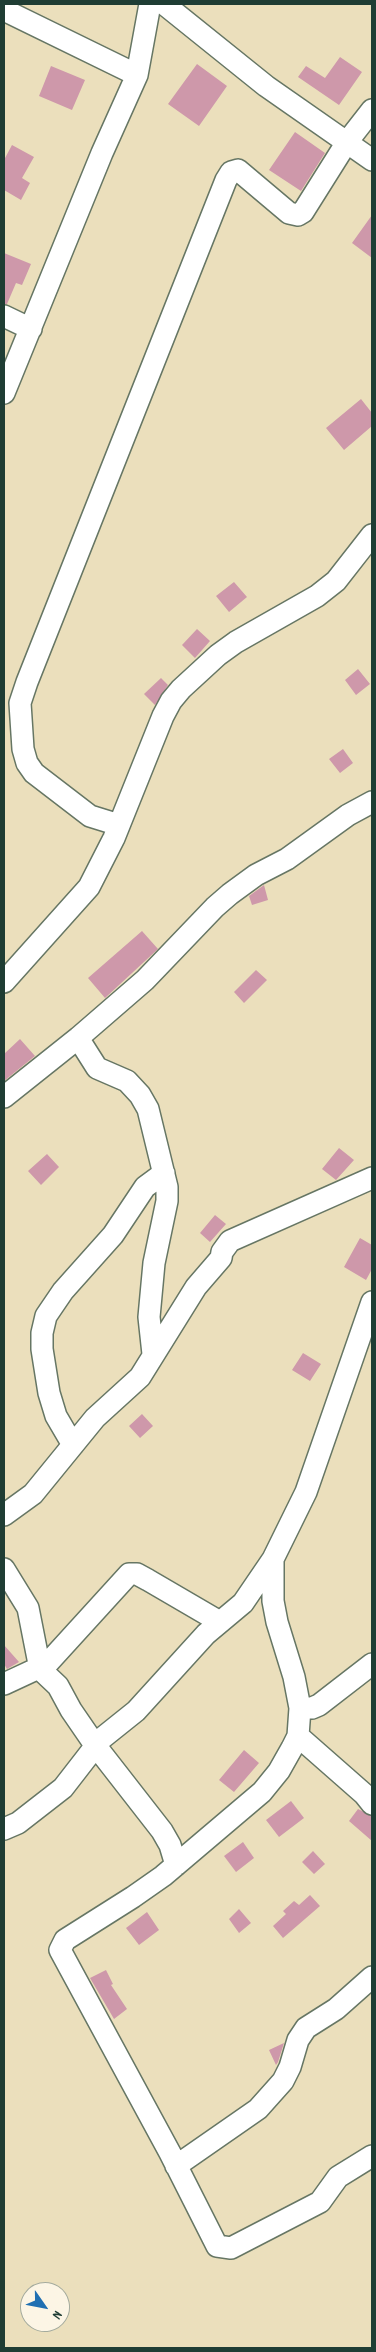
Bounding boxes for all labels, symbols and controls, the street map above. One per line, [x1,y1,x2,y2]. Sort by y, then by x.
north arrow [20,2282,70,2332]
text: N [46,2306,67,2323]

